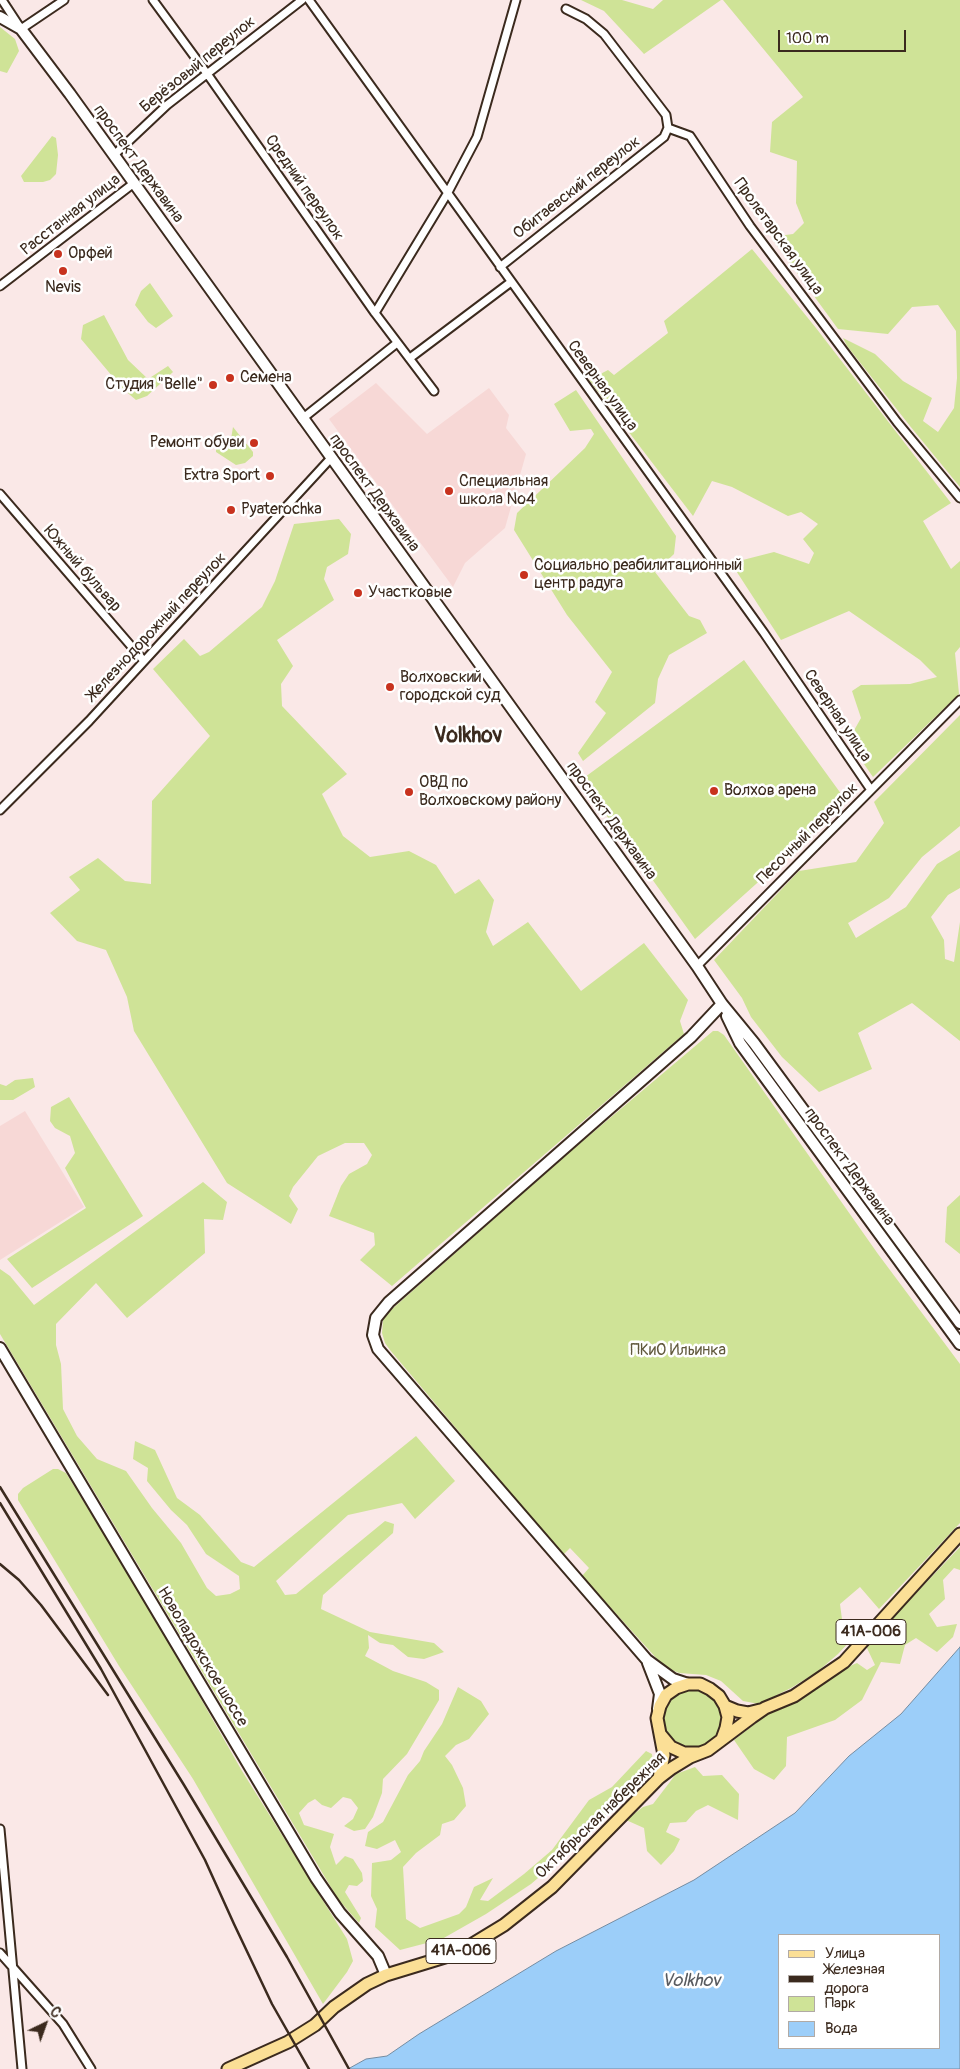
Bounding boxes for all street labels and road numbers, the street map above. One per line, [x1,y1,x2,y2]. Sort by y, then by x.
street label: Берёзовый переулок [136,13,260,117]
street label: проспект Державина [89,101,187,227]
street label: Средний переулок [260,131,348,245]
street label: Обитаевский переулок [510,132,644,244]
street label: Расстанная улица [17,170,125,260]
street label: Пролетарская улица [729,175,827,299]
street label: Северная улица [563,337,641,435]
street label: проспект Державина [325,430,423,556]
street label: Южный бульвар [39,522,125,616]
street label: Железнодорожный переулок [83,549,231,705]
street label: Северная улица [799,666,875,766]
street label: проспект Державина [562,758,660,884]
street label: Песочный переулок [753,779,863,889]
street label: проспект Державина [800,1104,898,1230]
street label: Новоладожское шоссе [153,1584,251,1730]
road number: 41А-006 [836,1620,906,1644]
street label: Октябрьская набережная [532,1749,670,1883]
road number: 41А-006 [426,1938,496,1964]

